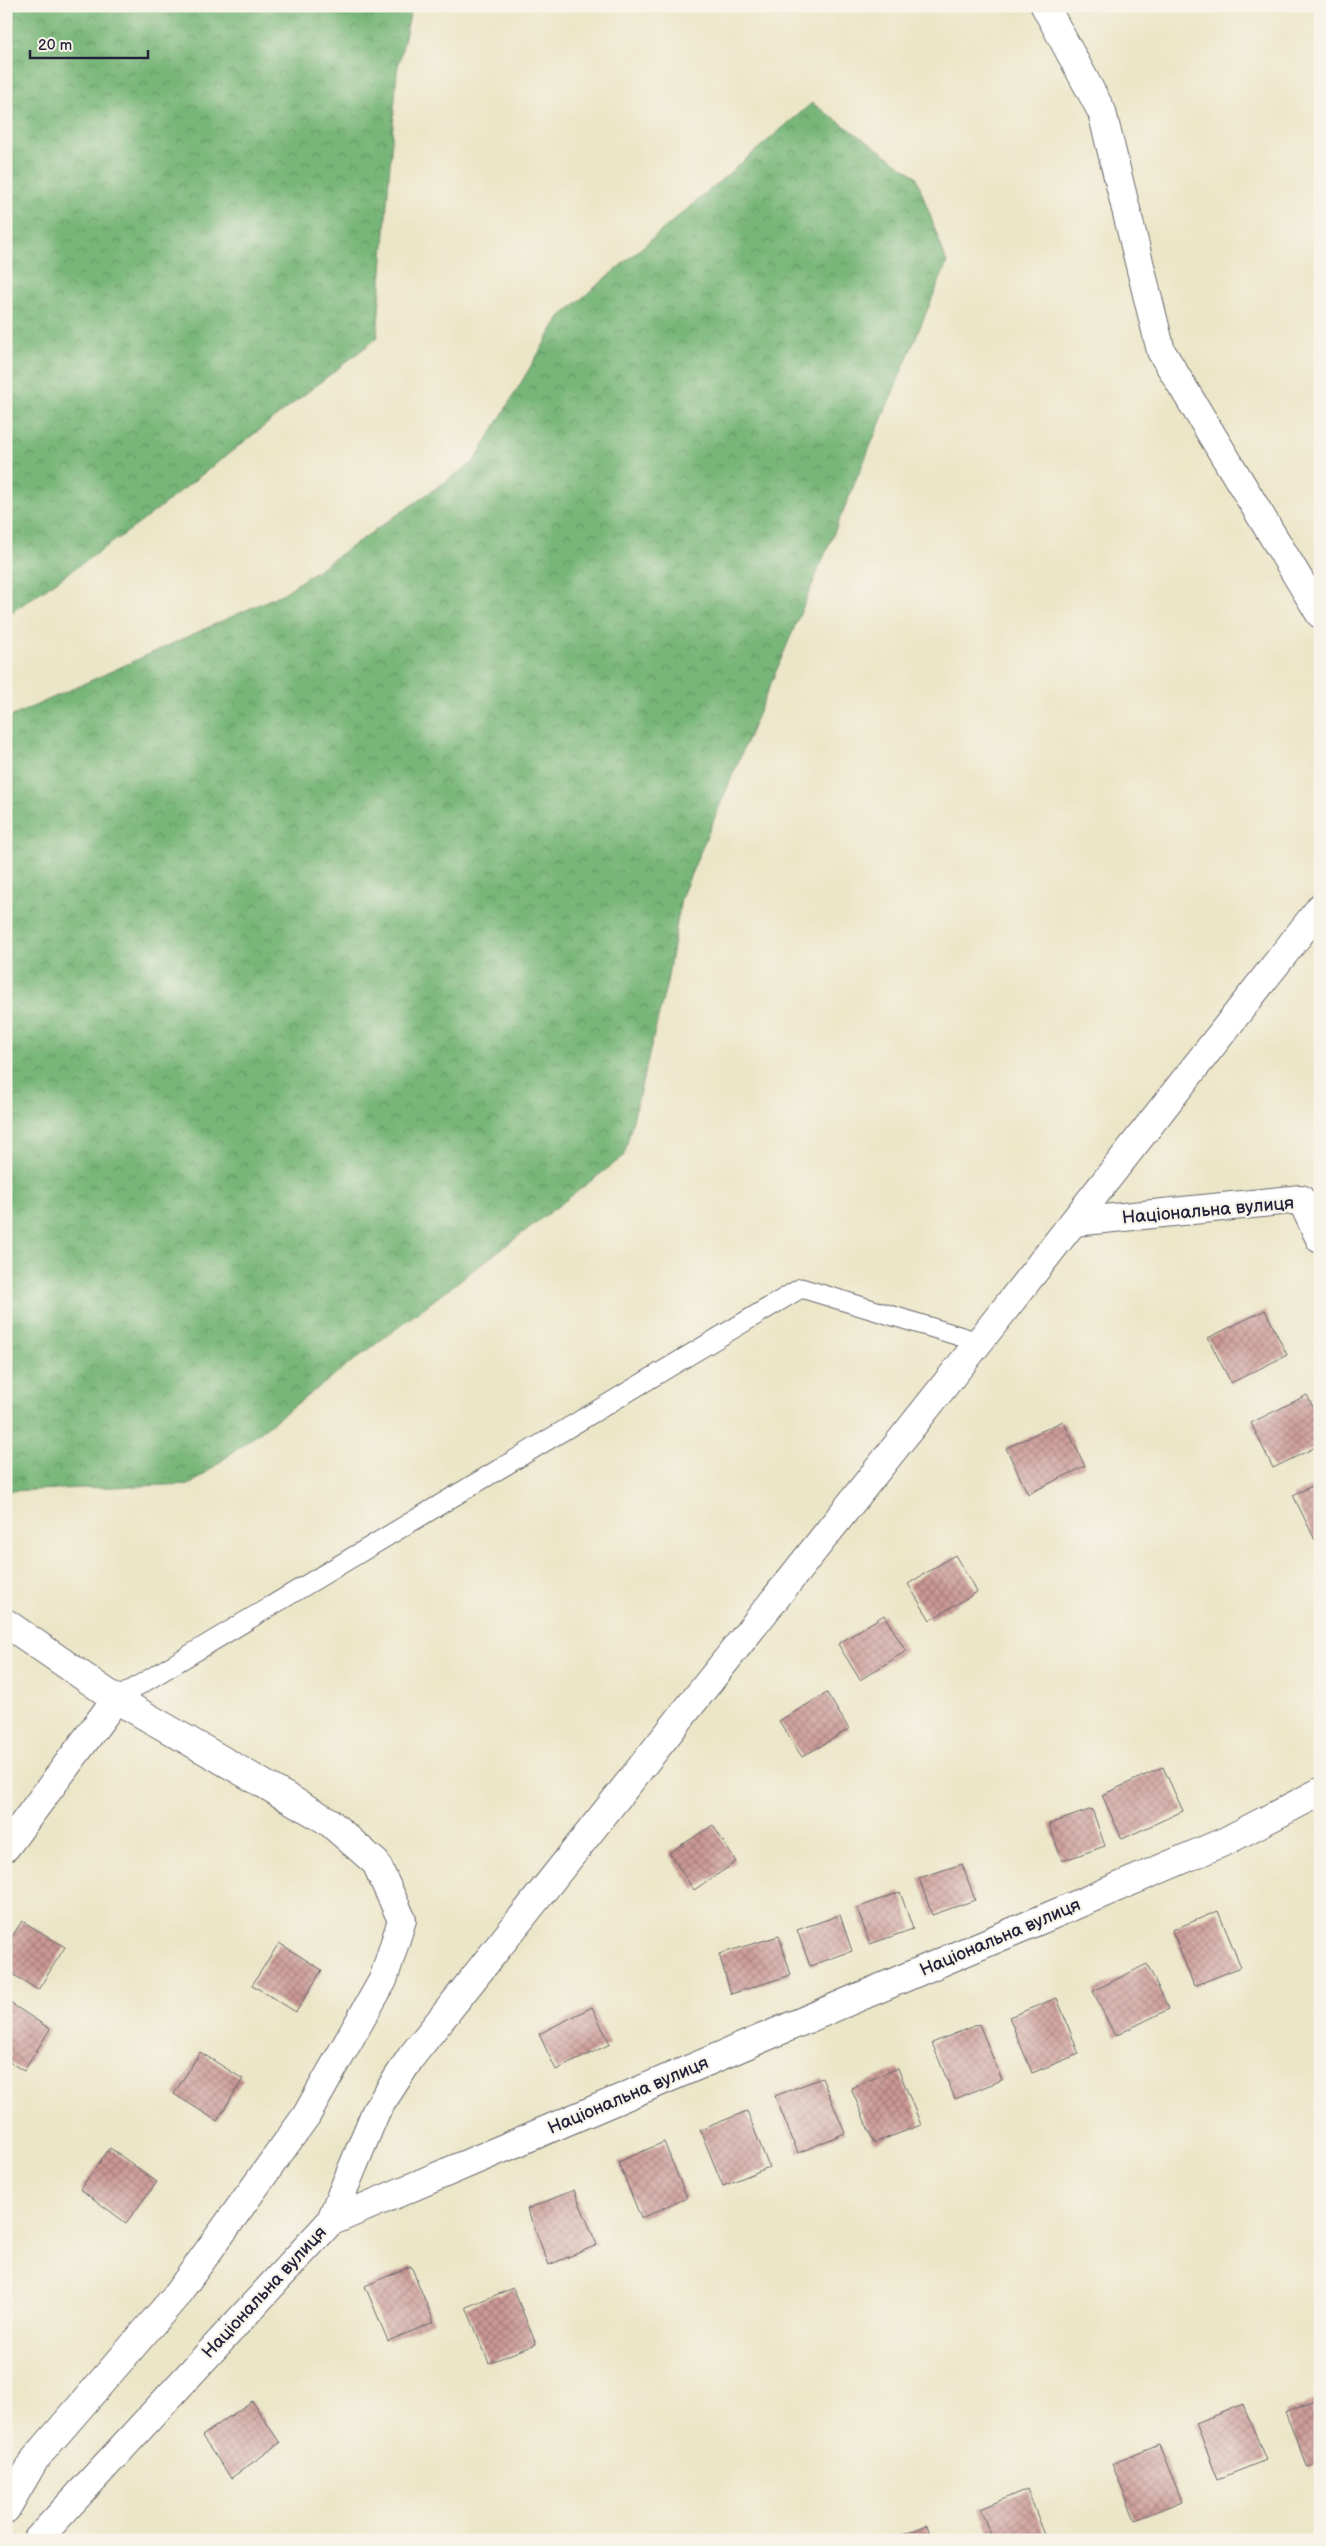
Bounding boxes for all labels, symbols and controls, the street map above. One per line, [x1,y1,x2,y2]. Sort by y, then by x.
scale bar [30,28,148,60]
text: 20 m [38,36,72,55]
street label: Національна вулиця [1121,1193,1295,1228]
street label: Національна вулиця [917,1894,1084,1981]
street label: Національна вулиця [545,2052,712,2139]
street label: Національна вулиця [198,2222,331,2363]

